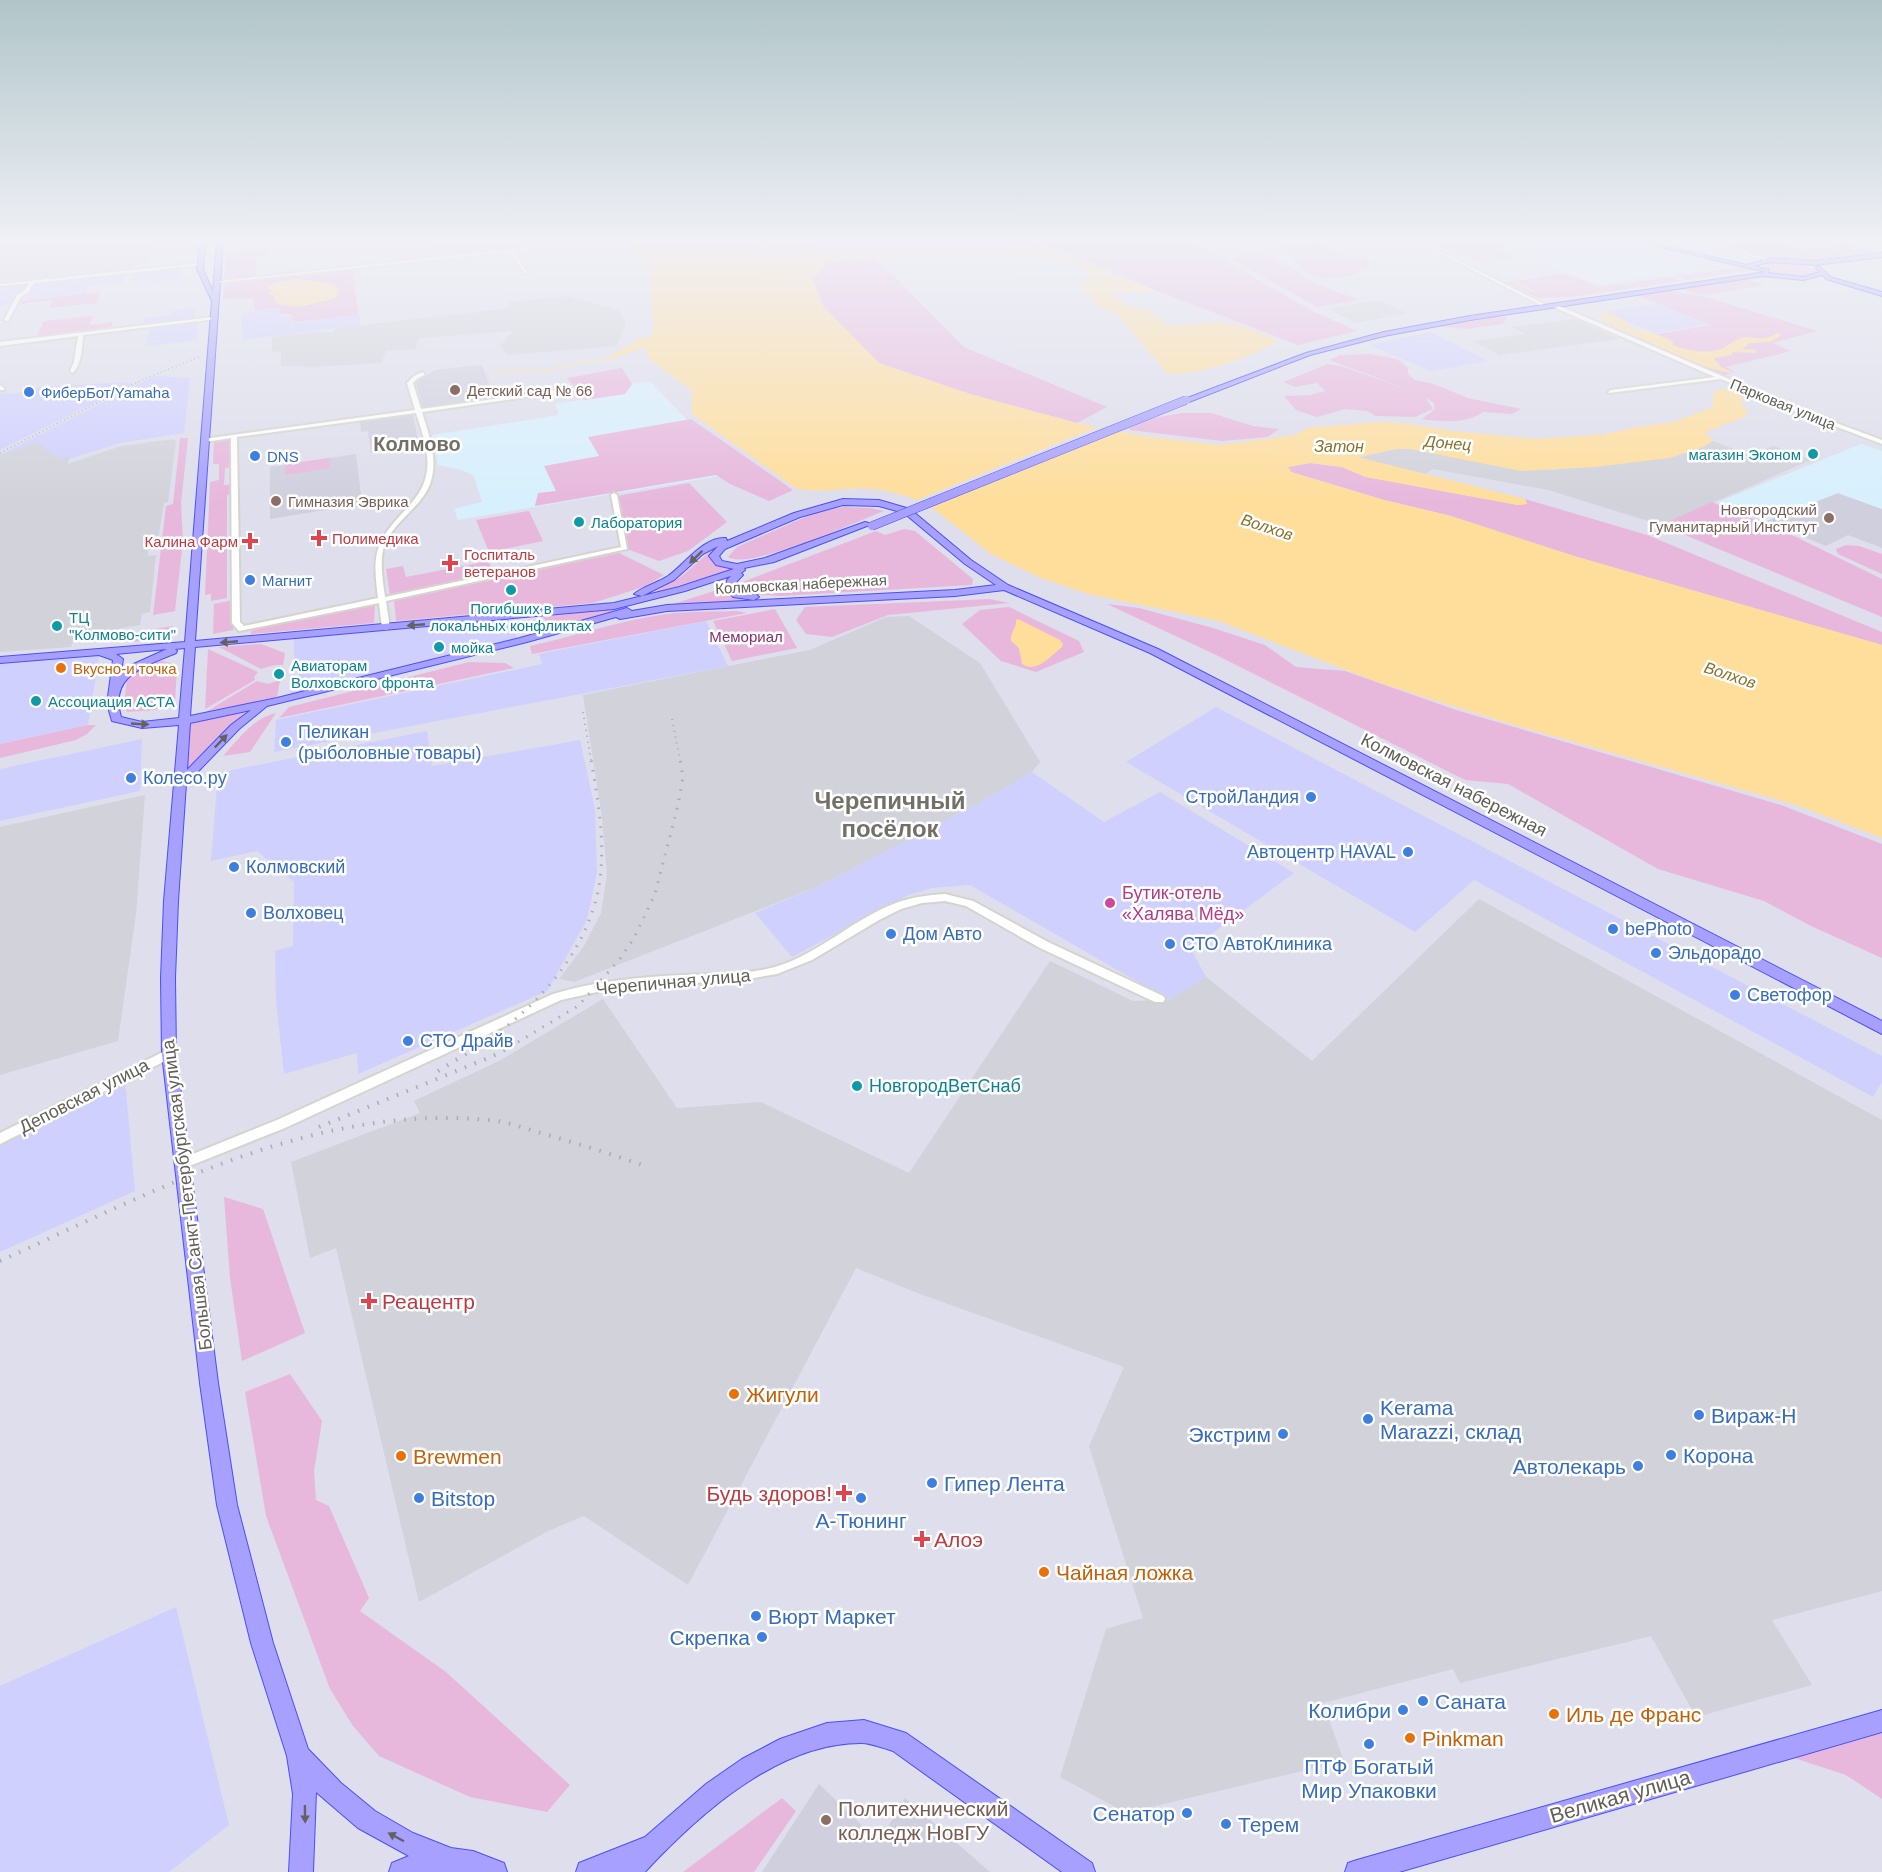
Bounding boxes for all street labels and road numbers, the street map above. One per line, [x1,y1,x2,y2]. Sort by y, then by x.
street label: Парковая улица [1728,375,1839,433]
street label: Колмовская набережная [715,571,887,597]
street label: Колмовская набережная [1358,729,1550,841]
street label: Черепичная улица [595,965,752,999]
street label: Большая Санкт-Петербургская улица [158,1038,216,1351]
street label: Деповская улица [16,1054,153,1137]
street label: Великая улица [1547,1765,1693,1827]

